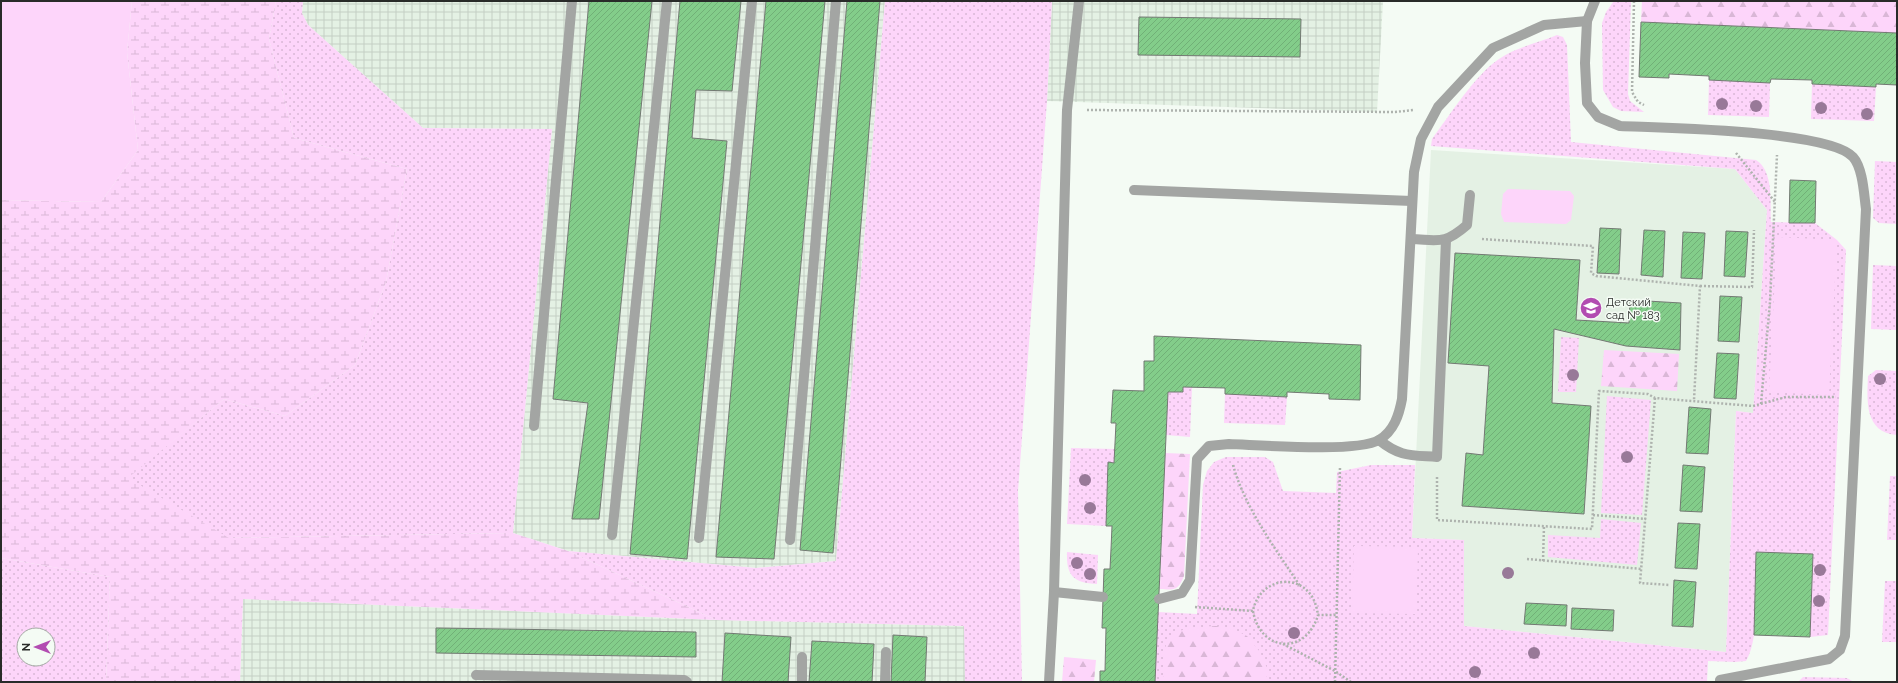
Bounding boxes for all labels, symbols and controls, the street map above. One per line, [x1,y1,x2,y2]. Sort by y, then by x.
school or university icon: Детский сад № 183 [1578,295,1604,321]
place label: Детский сад № 183 [1606,296,1660,322]
north arrow [16,627,56,667]
text: N [20,643,33,651]

